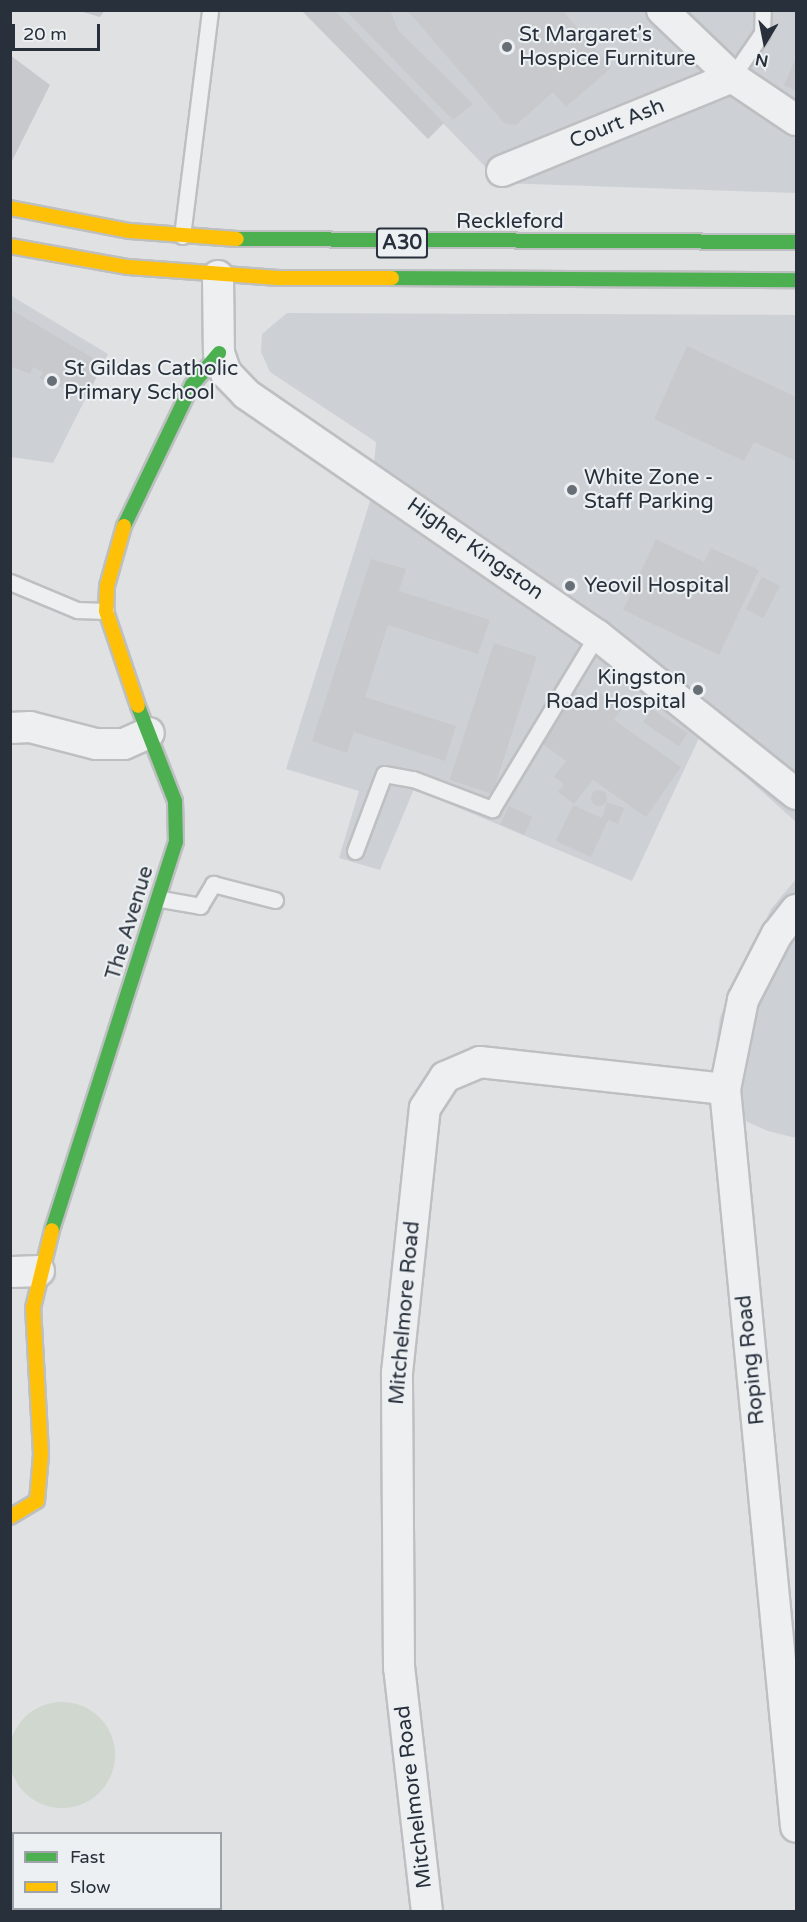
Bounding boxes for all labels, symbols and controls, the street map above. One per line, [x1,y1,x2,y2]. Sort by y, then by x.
scale bar [15,12,104,50]
north arrow [735,12,795,72]
place label: St Margaret's Hospice Furniture [519,22,696,72]
text: 20 m [23,23,67,45]
marker: St Margaret's Hospice Furniture [500,40,514,54]
text: N [754,49,770,71]
street label: Court Ash [566,94,668,154]
street label: Reckleford [456,209,564,235]
road number: A30 [375,226,429,260]
place label: St Gildas Catholic Primary School [64,356,238,406]
marker: St Gildas Catholic Primary School [45,374,59,388]
place label: White Zone - Staff Parking [584,465,714,515]
marker: White Zone - Staff Parking [565,483,579,497]
street label: Higher Kingston [402,492,548,606]
place label: Yeovil Hospital [584,573,729,599]
marker: Yeovil Hospital [561,577,579,595]
place label: Kingston Road Hospital [546,665,686,715]
marker: Kingston Road Hospital [691,683,705,697]
street label: The Avenue [101,863,159,983]
street label: Mitchelmore Road [384,1220,426,1406]
street label: Roping Road [732,1294,770,1426]
street label: Mitchelmore Road [390,1704,438,1890]
legend [12,1832,222,1910]
text: Fast [70,1846,105,1868]
text: Slow [70,1876,111,1898]

